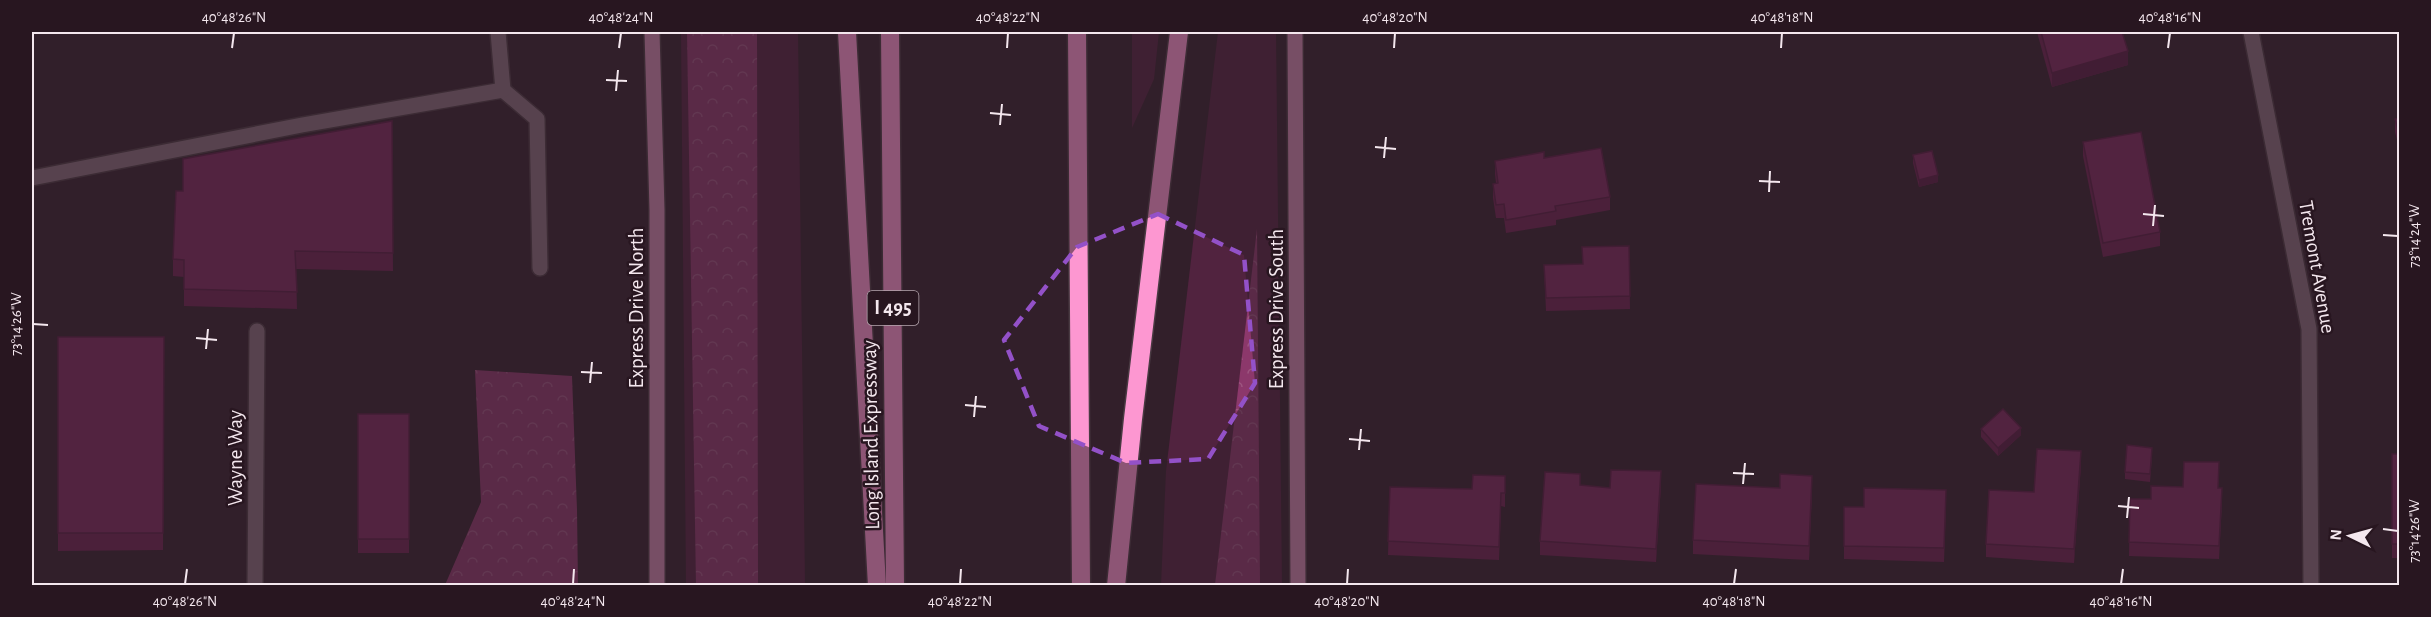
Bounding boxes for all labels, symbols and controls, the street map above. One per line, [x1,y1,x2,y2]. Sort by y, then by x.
text: 40°48'26"N [202,10,266,25]
text: 40°48'24"N [589,10,653,25]
text: 40°48'22"N [976,10,1040,25]
text: 40°48'20"N [1362,10,1428,25]
text: 40°48'18"N [1750,10,1814,25]
text: 40°48'16"N [2138,10,2202,25]
street label: Tremont Avenue [2295,199,2339,335]
text: 73°14'24"W [2407,204,2422,268]
street label: Express Drive North [626,228,647,388]
street label: Express Drive South [1266,229,1287,389]
road number: I 495 [868,291,918,325]
text: 73°14'26"W [9,292,24,356]
street label: Long Island Expressway [859,340,883,530]
street label: Wayne Way [225,410,246,506]
text: 73°14'26"W [2407,499,2422,563]
north arrow [2320,506,2380,566]
text: N [2328,529,2345,541]
text: 40°48'26"N [153,594,217,609]
text: 40°48'24"N [541,594,605,609]
text: 40°48'22"N [928,594,992,609]
text: 40°48'20"N [1314,594,1380,609]
text: 40°48'18"N [1702,594,1766,609]
text: 40°48'16"N [2089,594,2153,609]

